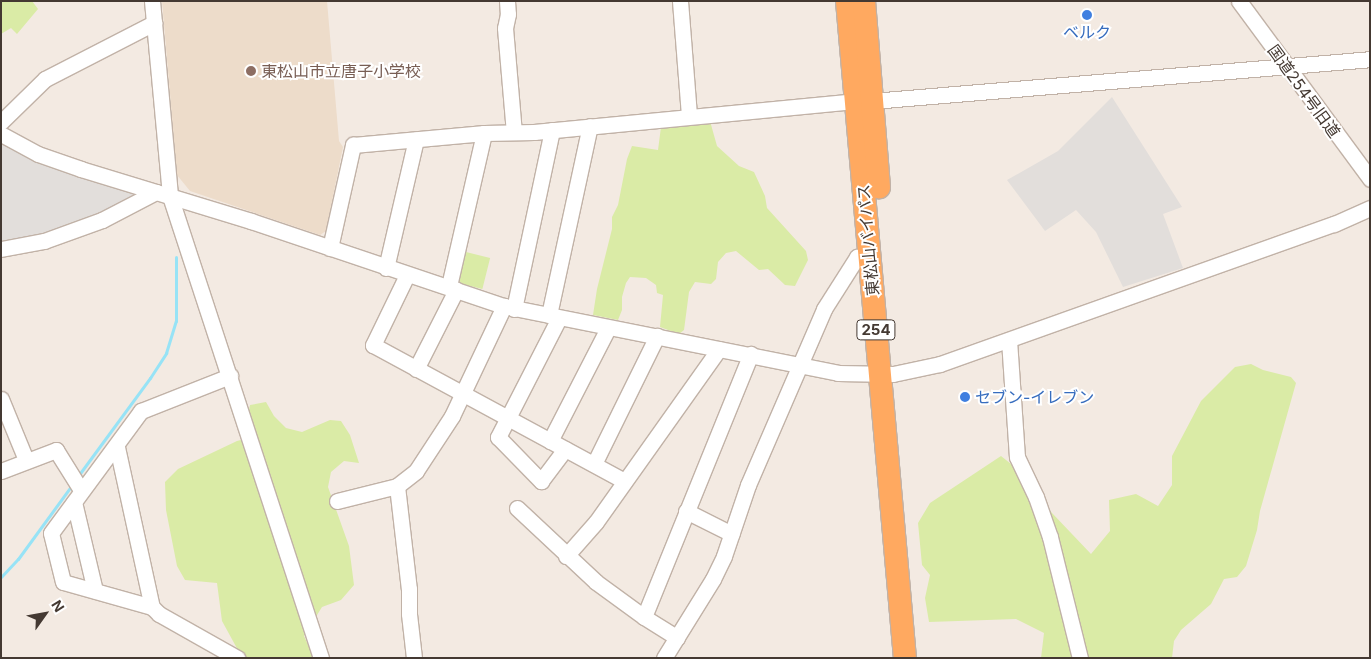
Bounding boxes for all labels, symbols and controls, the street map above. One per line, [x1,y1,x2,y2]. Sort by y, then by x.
marker: ベルク [1081,9,1093,21]
place label: ベルク [1063,22,1111,42]
street label: 国道254号旧道 [1264,41,1344,141]
place label: 東松山市立唐子小学校 [261,61,421,81]
marker: 東松山市立唐子小学校 [245,65,257,77]
street label: 東松山バイパス [854,183,882,297]
road number: 254 [856,318,896,342]
place label: セブン-イレブン [975,387,1094,407]
marker: セブン-イレブン [959,391,971,403]
north arrow [20,589,70,639]
text: N [48,597,68,615]

